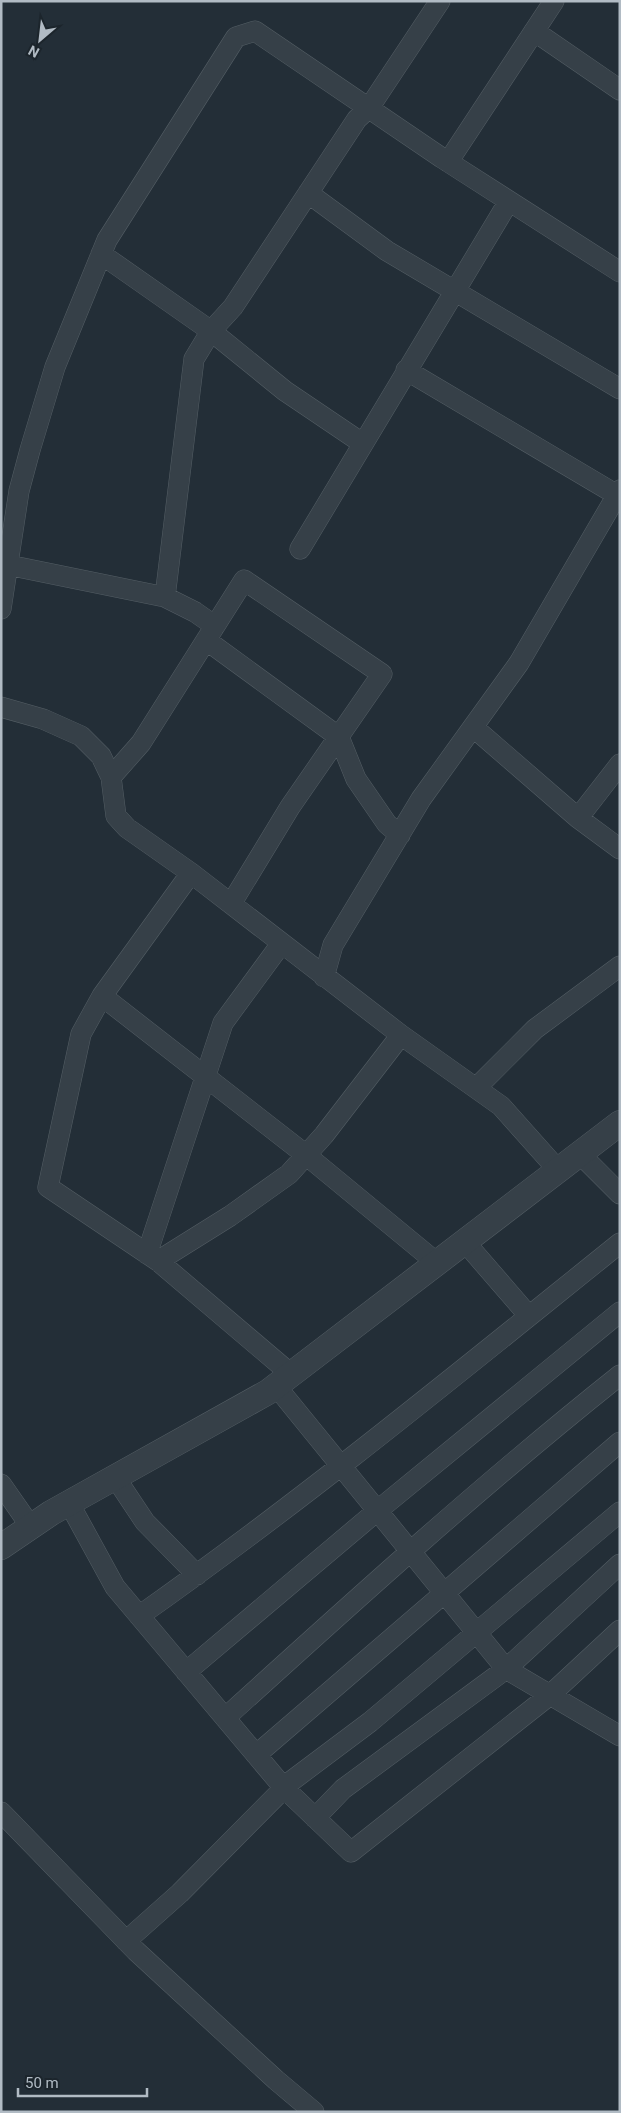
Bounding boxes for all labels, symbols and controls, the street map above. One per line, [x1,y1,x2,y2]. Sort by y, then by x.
north arrow [15,15,65,65]
text: N [26,42,42,61]
scale bar [18,2066,146,2098]
text: 50 m [25,2074,59,2092]

